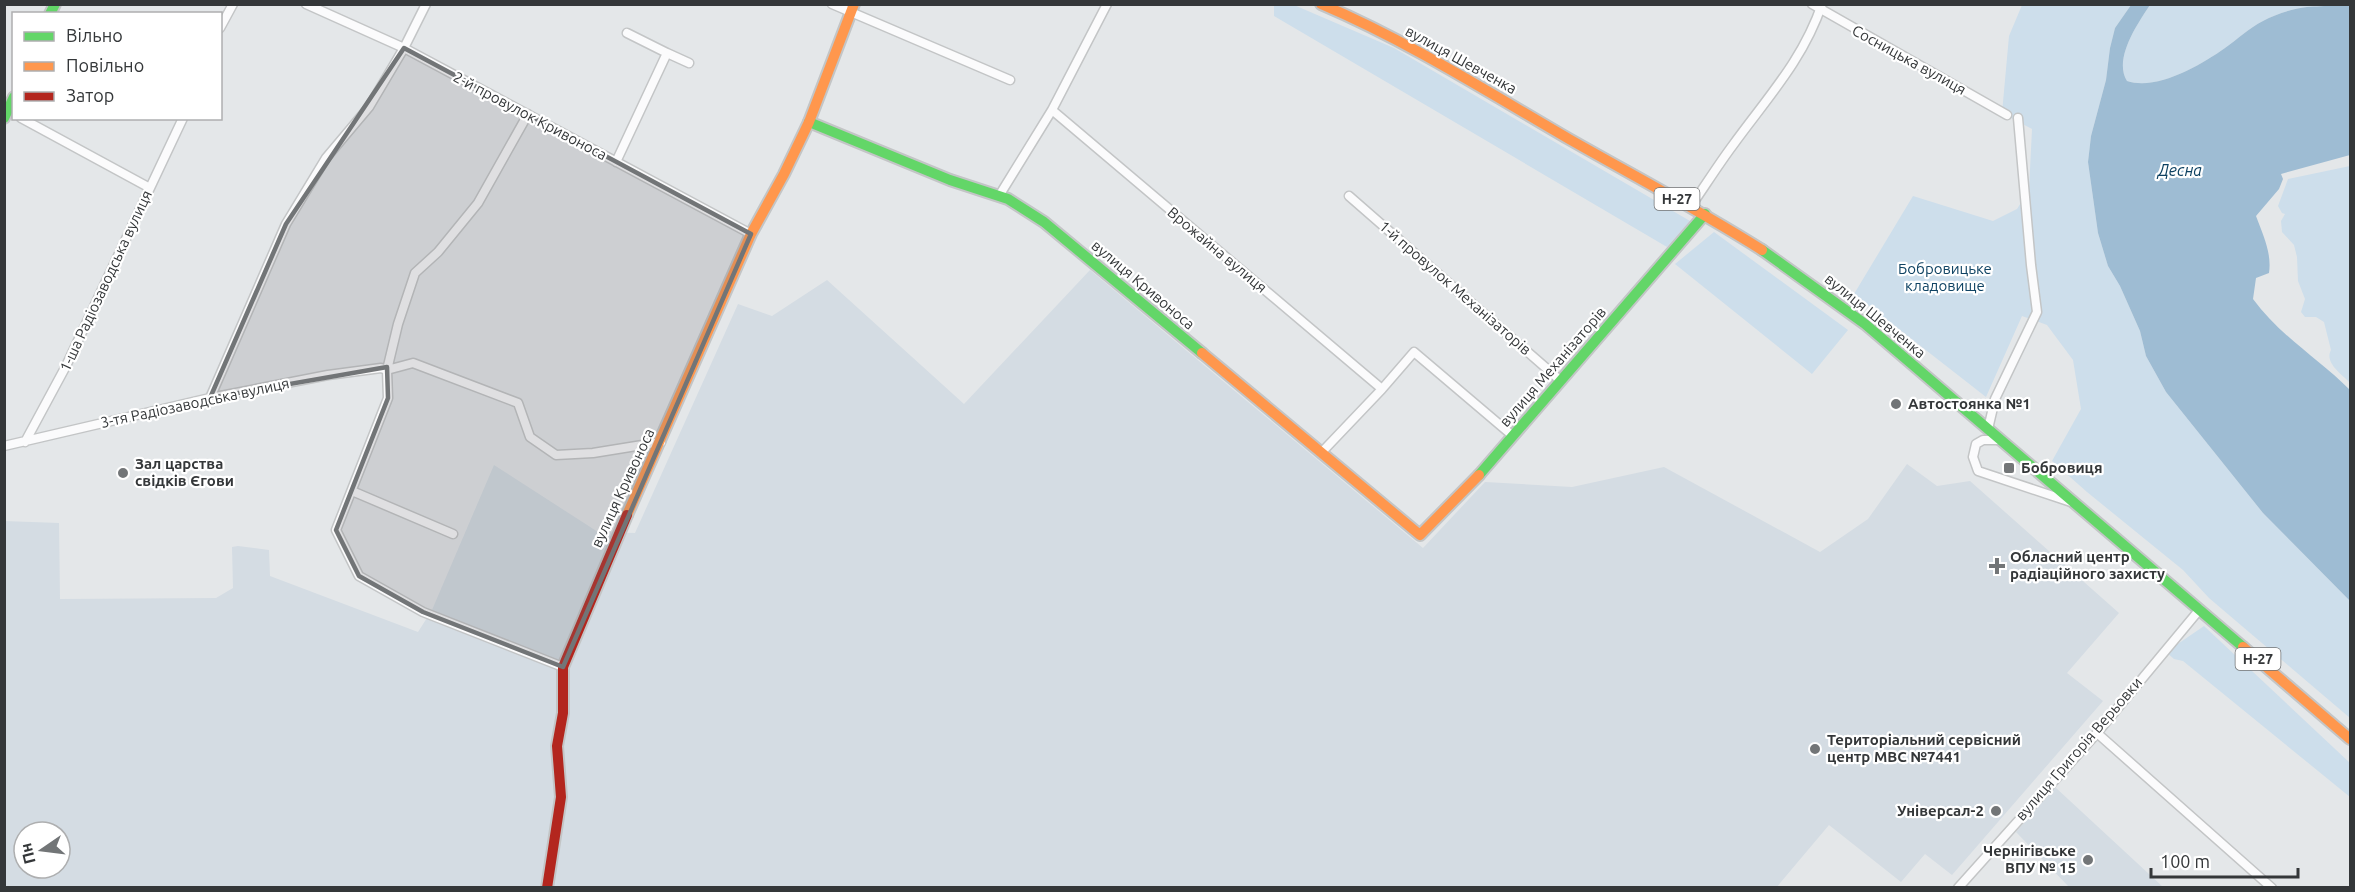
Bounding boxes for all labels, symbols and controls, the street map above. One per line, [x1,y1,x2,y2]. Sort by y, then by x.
legend [12,12,222,120]
street label: Сосницька вулиця [1849,21,1969,98]
street label: вулиця Шевченка [1403,22,1520,97]
text: Вільно [66,25,123,45]
text: Повільно [66,55,144,75]
street label: 2-й провулок Кривоноса [451,68,610,163]
text: Затор [66,85,114,105]
water label: Десна [2156,161,2202,179]
street label: 1-ша Радіозаводська вулиця [56,188,155,374]
road number: Н-27 [1654,188,1700,210]
street label: Врожайна вулиця [1164,203,1270,296]
street label: 1-й провулок Механізаторів [1376,217,1535,358]
street label: вулиця Кривоноса [1088,237,1198,333]
park label: Бобровицьке кладовище [1898,260,1992,294]
street label: вулиця Шевченка [1822,270,1929,361]
street label: вулиця Механізаторів [1496,303,1609,430]
street label: 3-тя Радіозаводська вулиця [99,374,291,431]
place label: Автостоянка №1 [1908,395,2031,412]
marker: Автостоянка №1 [1889,397,1903,411]
street label: вулиця Кривоноса [588,426,658,550]
place label: Зал царства свідків Єгови [135,455,234,489]
place label: Бобровиця [2021,459,2103,476]
marker: Бобровиця [2002,461,2016,475]
marker: Зал царства свідків Єгови [116,466,130,480]
place label: Обласний центр радіаційного захисту [2010,548,2165,582]
marker: Обласний центр радіаційного захисту [1988,557,2006,575]
road number: Н-27 [2236,648,2280,670]
street label: вулиця Григорія Верьовки [2012,674,2145,824]
place label: Територіальний сервісний центр МВС №7441 [1827,731,2021,765]
marker: Територіальний сервісний центр МВС №7441 [1808,742,1822,756]
place label: Універсал-2 [1897,802,1984,819]
marker: Універсал-2 [1989,804,2003,818]
north arrow [12,820,72,880]
text: Пн [16,841,39,866]
scale bar [2151,841,2298,879]
place label: Чернігівське ВПУ № 15 [1983,842,2076,876]
text: 100 m [2160,851,2210,871]
marker: Чернігівське ВПУ № 15 [2081,853,2095,867]

